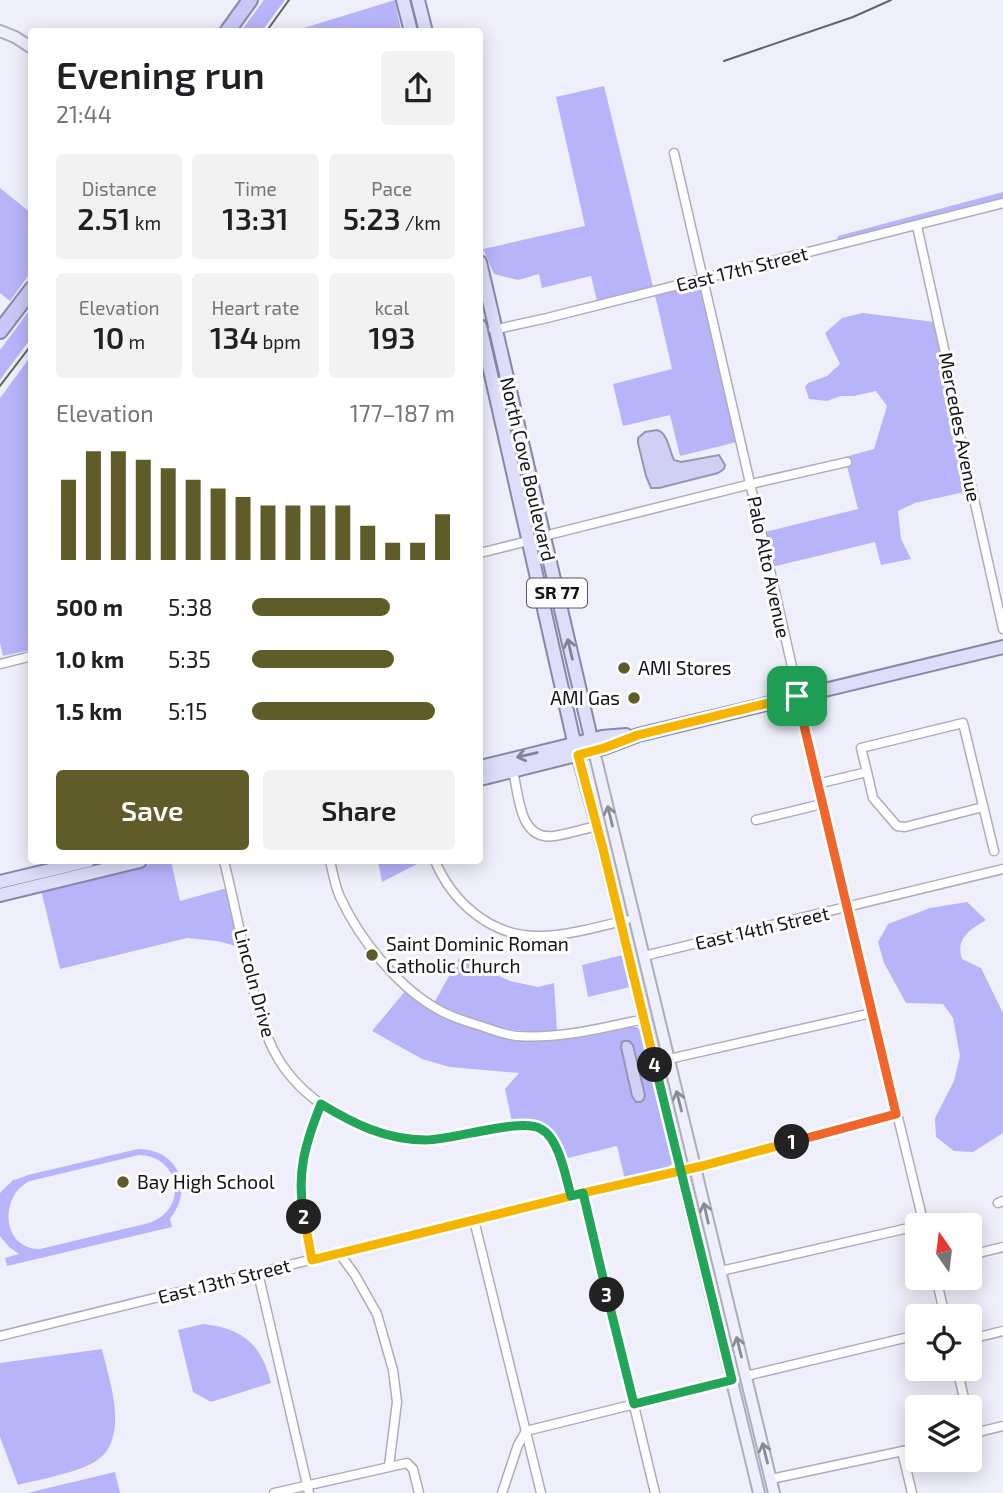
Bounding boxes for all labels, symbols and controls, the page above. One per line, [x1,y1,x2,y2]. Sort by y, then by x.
text: Evening run [56,51,265,97]
button: share [381,51,455,125]
text: 21:44 [56,100,112,128]
text: Distance [82,177,157,200]
text: Time [234,177,277,200]
text: Pace [371,177,412,200]
text: 2.51 [77,200,131,236]
text: 13:31 [222,200,289,236]
text: 5:23 [343,200,401,236]
text: km [131,211,161,234]
text: /km [401,211,441,234]
street label: East 17th Street [674,241,810,296]
text: Elevation [79,296,159,319]
text: Heart rate [212,296,299,319]
text: kcal [374,296,409,319]
text: 10 [93,319,124,355]
text: 134 [210,319,258,355]
text: 193 [368,319,415,355]
text: m [124,330,145,353]
text: bpm [258,330,301,353]
street label: Mercedes Avenue [935,350,986,504]
street label: North Cove Boulevard [496,375,561,563]
text: Elevation [56,399,154,427]
text: 177–187 m [350,399,455,427]
street label: Palo Alto Avenue [743,494,796,640]
road number: SR 77 [527,578,587,608]
text: 500 m [56,593,123,621]
text: 5:38 [168,593,213,621]
one-way arrow [563,638,577,661]
text: 1.0 km [56,645,124,673]
text: 5:35 [168,645,211,673]
place label: AMI Stores [638,656,732,679]
marker: AMI Stores [616,660,632,676]
pin [767,666,827,726]
icon: arrive [778,677,816,715]
place label: AMI Gas [550,686,620,709]
marker: AMI Gas [626,690,642,706]
text: 1.5 km [56,697,122,725]
text: 5:15 [168,697,207,725]
one-way arrow [516,749,539,762]
button: Save [56,770,249,850]
button: Share [263,770,455,850]
one-way arrow [603,805,616,828]
street label: East 14th Street [693,901,831,954]
street label: Lincoln Drive [230,926,281,1040]
place label: Saint Dominic Roman Catholic Church [386,932,569,977]
marker: Saint Dominic Roman Catholic Church [364,947,380,963]
pin: 4 [638,1048,672,1082]
text: 4 [648,1053,661,1076]
one-way arrow [672,1090,685,1113]
pin: 1 [774,1124,810,1160]
text: 1 [787,1130,796,1153]
place label: Bay High School [137,1170,275,1193]
marker: Bay High School [115,1174,131,1190]
pin: 2 [286,1200,322,1234]
one-way arrow [699,1202,712,1225]
text: 2 [298,1205,309,1228]
north arrow [905,1213,982,1290]
map controls [905,1213,982,1472]
street label: East 13th Street [155,1253,292,1308]
pin: 3 [590,1278,624,1312]
text: 3 [601,1283,612,1306]
button: locate [905,1304,982,1381]
one-way arrow [732,1336,745,1359]
button: layers [905,1395,982,1472]
one-way arrow [758,1442,771,1465]

